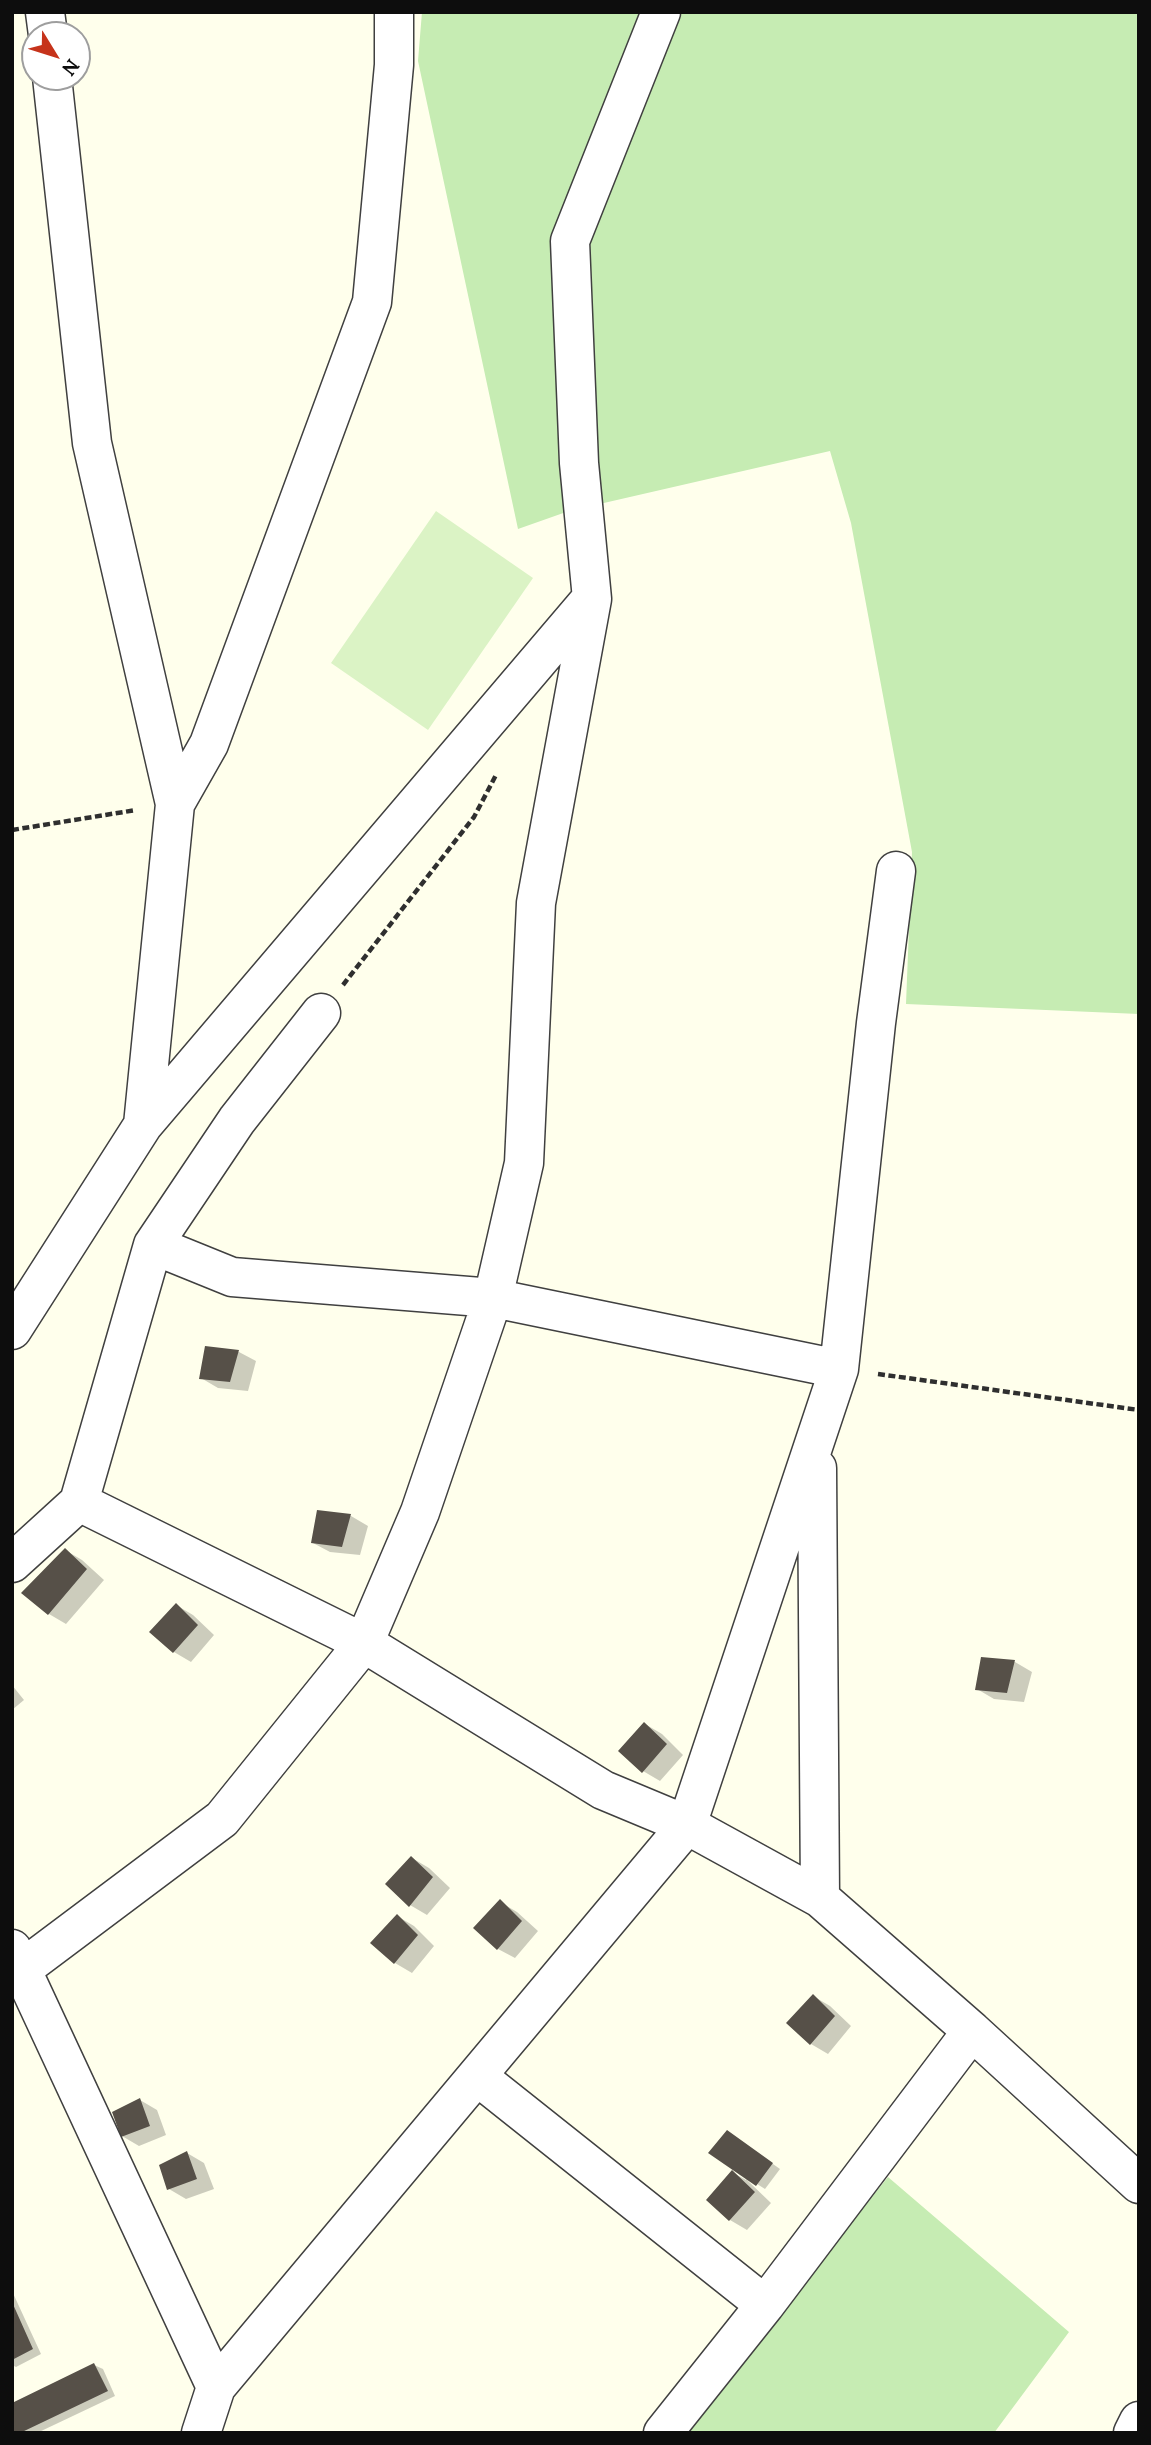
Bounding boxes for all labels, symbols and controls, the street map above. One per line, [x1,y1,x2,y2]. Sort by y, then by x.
north arrow [21,21,91,91]
text: N [57,55,85,81]

